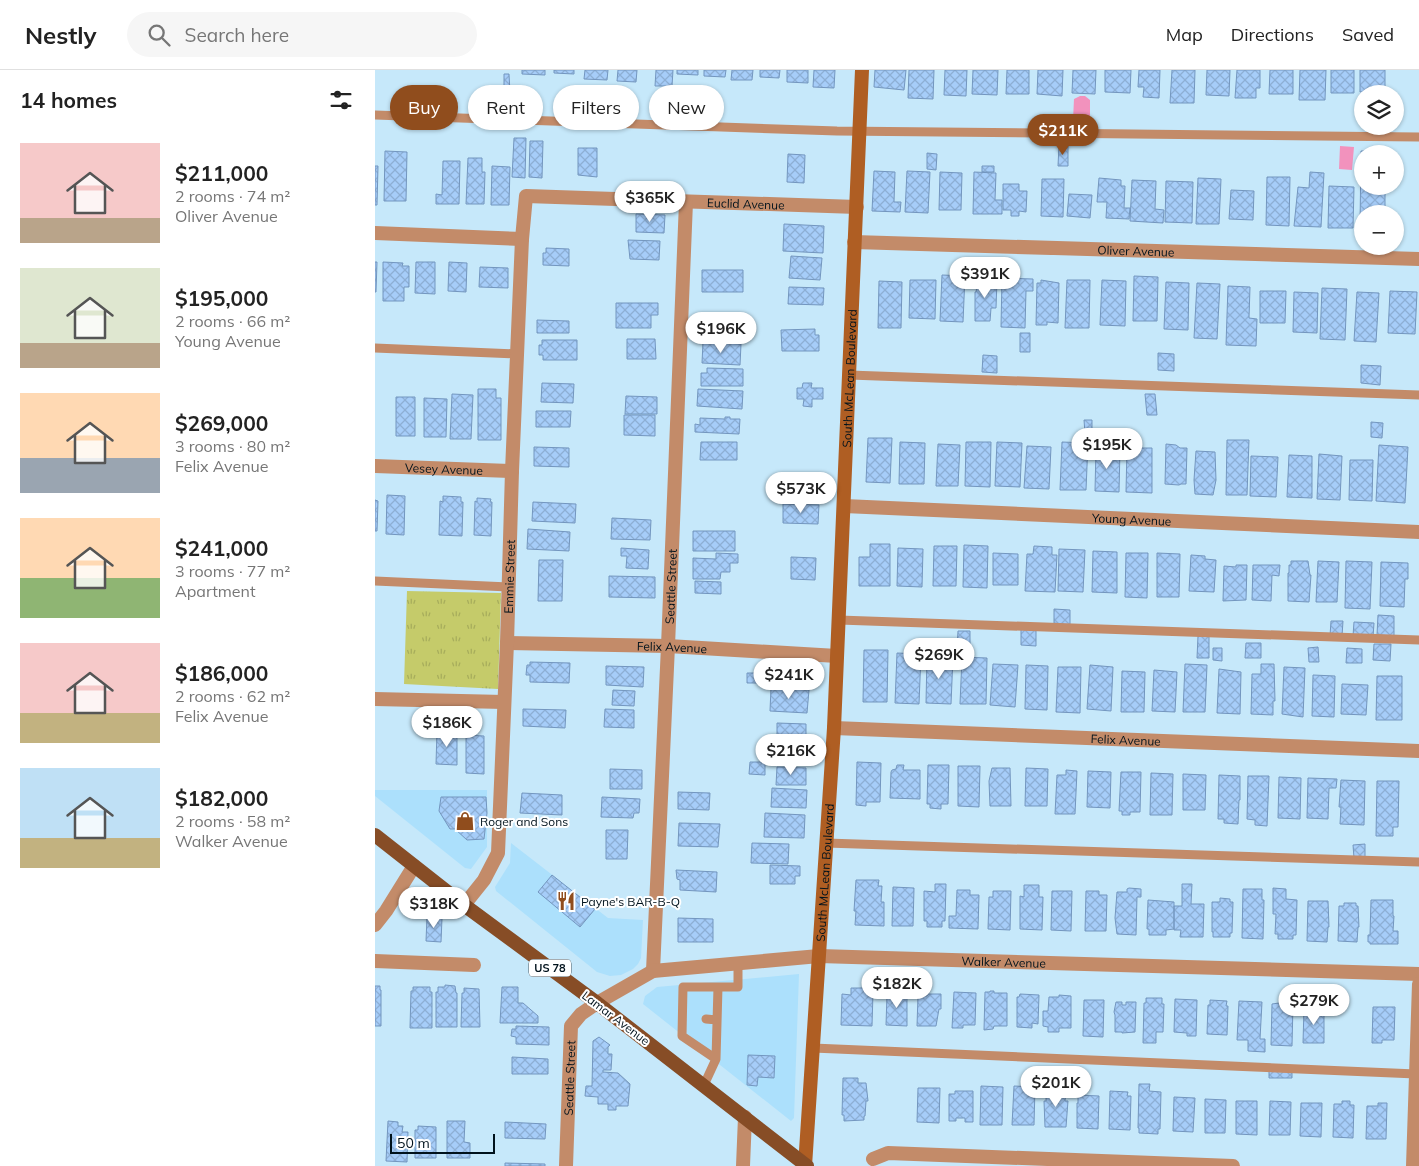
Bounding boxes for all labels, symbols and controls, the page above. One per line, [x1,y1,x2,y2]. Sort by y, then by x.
search box [127,12,477,57]
text: Nestly [25,20,97,50]
icon: search [145,21,173,49]
text: Search here [185,23,289,47]
text: Map [1166,23,1203,46]
text: Directions [1231,23,1314,46]
text: Saved [1342,23,1394,46]
chip: Buy [390,85,458,130]
chip: Rent [468,85,543,130]
chip: Filters [553,85,639,130]
chip: New [649,85,724,130]
map controls [1354,85,1404,255]
button: layers [1354,85,1404,135]
icon: filters [327,86,355,114]
text: 14 homes [20,87,117,113]
pin: $211K [1028,114,1098,156]
text: $211K [1038,120,1088,140]
button: + [1354,145,1404,195]
text: $211,000 [175,160,268,186]
icon: home [60,163,120,223]
pin: $365K [615,180,685,223]
text: 2 rooms · 74 m² [175,186,290,206]
text: $365K [625,187,675,207]
street label: Euclid Avenue [707,195,785,212]
button: − [1354,205,1404,255]
text: Oliver Avenue [175,206,278,226]
street label: Oliver Avenue [1097,242,1175,259]
pin: $391K [950,256,1020,299]
text: $391K [960,263,1010,283]
text: $195,000 [175,285,268,311]
icon: home [60,288,120,348]
street label: South McLean Boulevard [838,309,859,448]
text: 2 rooms · 66 m² [175,311,290,331]
pin: $196K [686,312,756,354]
text: $196K [696,318,746,338]
text: Young Avenue [175,331,281,351]
text: $269,000 [175,410,268,436]
icon: home [60,413,120,473]
pin: $195K [1072,428,1142,470]
text: $195K [1082,434,1132,454]
text: 3 rooms · 80 m² [175,436,290,456]
text: Felix Avenue [175,456,268,476]
street label: Vesey Avenue [405,460,483,477]
pin: $573K [766,472,836,514]
text: $573K [776,478,826,498]
street label: Young Avenue [1091,510,1172,528]
text: $241,000 [175,535,268,561]
icon: home [60,538,120,598]
street label: Emmie Street [500,539,517,614]
street label: Seattle Street [661,549,679,624]
text: 3 rooms · 77 m² [175,561,290,581]
text: Apartment [175,581,256,601]
street label: Felix Avenue [637,638,707,656]
pin: $269K [904,638,974,680]
text: $269K [914,644,964,664]
pin: $241K [754,658,824,700]
text: $186,000 [175,660,268,686]
icon: home [60,663,120,723]
text: $241K [764,664,814,684]
text: 2 rooms · 62 m² [175,686,290,706]
text: Felix Avenue [175,706,268,726]
pin: $186K [412,706,482,748]
text: $186K [422,712,472,732]
street label: Felix Avenue [1090,731,1161,748]
pin: $216K [756,734,826,776]
text: $216K [766,740,816,760]
text: $182,000 [175,785,268,811]
icon: home [60,788,120,848]
street label: South McLean Boulevard [812,803,836,942]
shop icon: Roger and Sons [454,810,476,832]
text: 2 rooms · 58 m² [175,811,290,831]
place label: Roger and Sons [480,814,568,829]
text: Walker Avenue [175,831,288,851]
pin: $318K [399,886,469,929]
restaurant icon: Payne's BAR-B-Q [555,890,577,912]
text: $318K [409,893,459,913]
place label: Payne's BAR-B-Q [581,894,680,909]
street label: Walker Avenue [961,953,1046,970]
road number: US 78 [529,960,571,976]
pin: $182K [862,966,932,1009]
text: $182K [872,973,922,993]
pin: $279K [1279,984,1349,1026]
street label: Lamar Avenue [579,988,653,1048]
text: $279K [1289,990,1339,1010]
street label: Seattle Street [560,1040,578,1116]
pin: $201K [1021,1066,1091,1108]
text: $201K [1031,1072,1081,1092]
scale bar [390,1131,495,1154]
text: 50 m [397,1134,430,1152]

